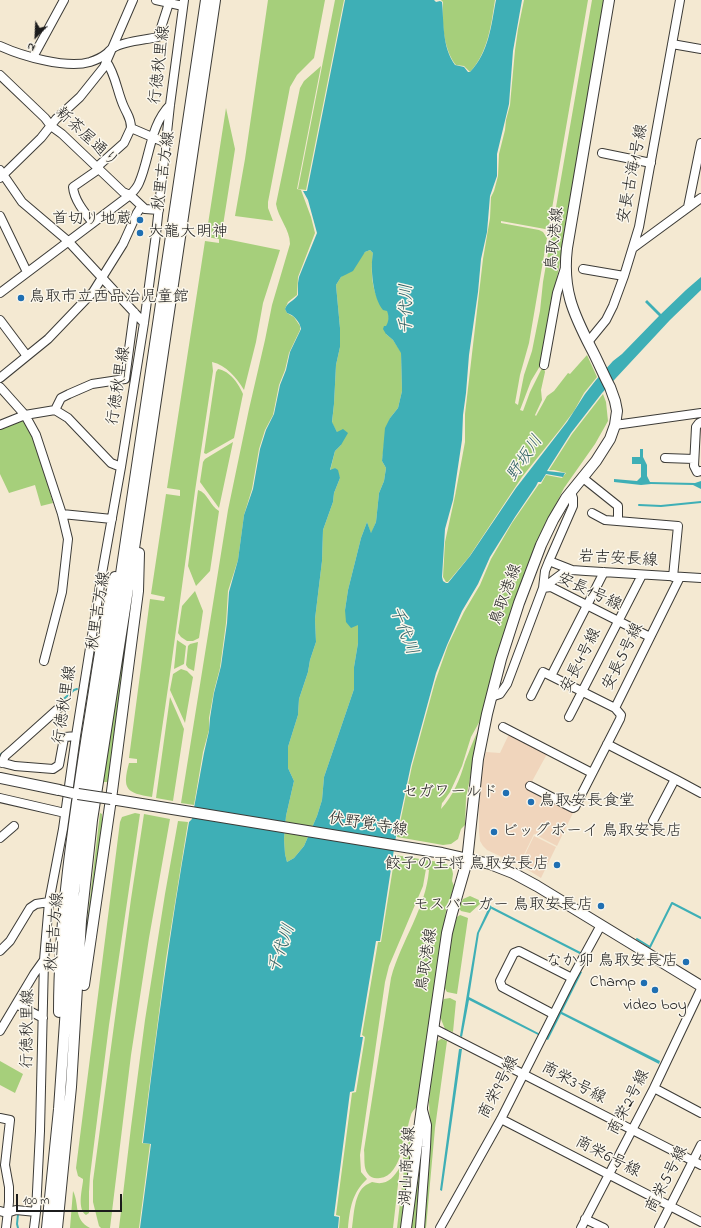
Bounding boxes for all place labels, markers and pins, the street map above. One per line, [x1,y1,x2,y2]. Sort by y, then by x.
place label: 首切り地蔵 [52,210,132,230]
marker: 首切り地蔵 [135,215,145,225]
place label: 大龍大明神 [148,223,228,243]
marker: 大龍大明神 [135,228,145,238]
place label: 鳥取市立西品治児童館 [29,288,189,308]
marker: 鳥取市立西品治児童館 [16,293,26,303]
place label: セガワールド [402,783,498,803]
marker: セガワールド [501,788,511,798]
place label: 鳥取安長食堂 [539,792,635,812]
marker: 鳥取安長食堂 [526,797,536,807]
place label: ビッグボーイ 鳥取安長店 [502,822,682,842]
marker: ビッグボーイ 鳥取安長店 [489,827,499,837]
place label: 餃子の王将 鳥取安長店 [385,855,549,875]
marker: 餃子の王将 鳥取安長店 [552,860,562,870]
place label: モスバーガー 鳥取安長店 [413,896,593,916]
marker: モスバーガー 鳥取安長店 [596,901,606,911]
place label: なか卯 鳥取安長店 [546,952,678,972]
marker: なか卯 鳥取安長店 [681,957,691,967]
place label: Champ [590,973,636,993]
marker: Champ [639,978,649,988]
marker: video boy [650,985,660,995]
place label: video boy [623,996,687,1016]

